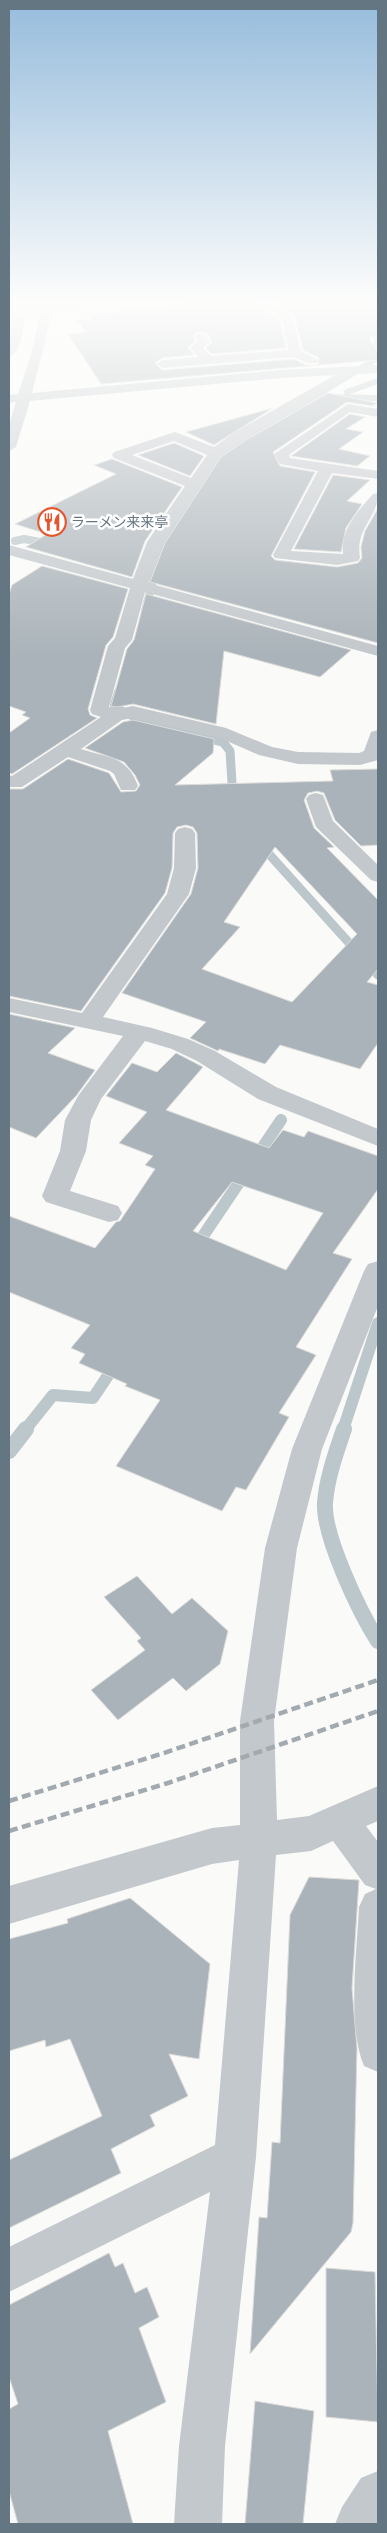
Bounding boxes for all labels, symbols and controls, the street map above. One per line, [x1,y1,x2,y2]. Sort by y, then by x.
restaurant icon: ラーメン来来亭 [37,507,67,537]
place label: ラーメン来来亭 [71,514,168,530]

